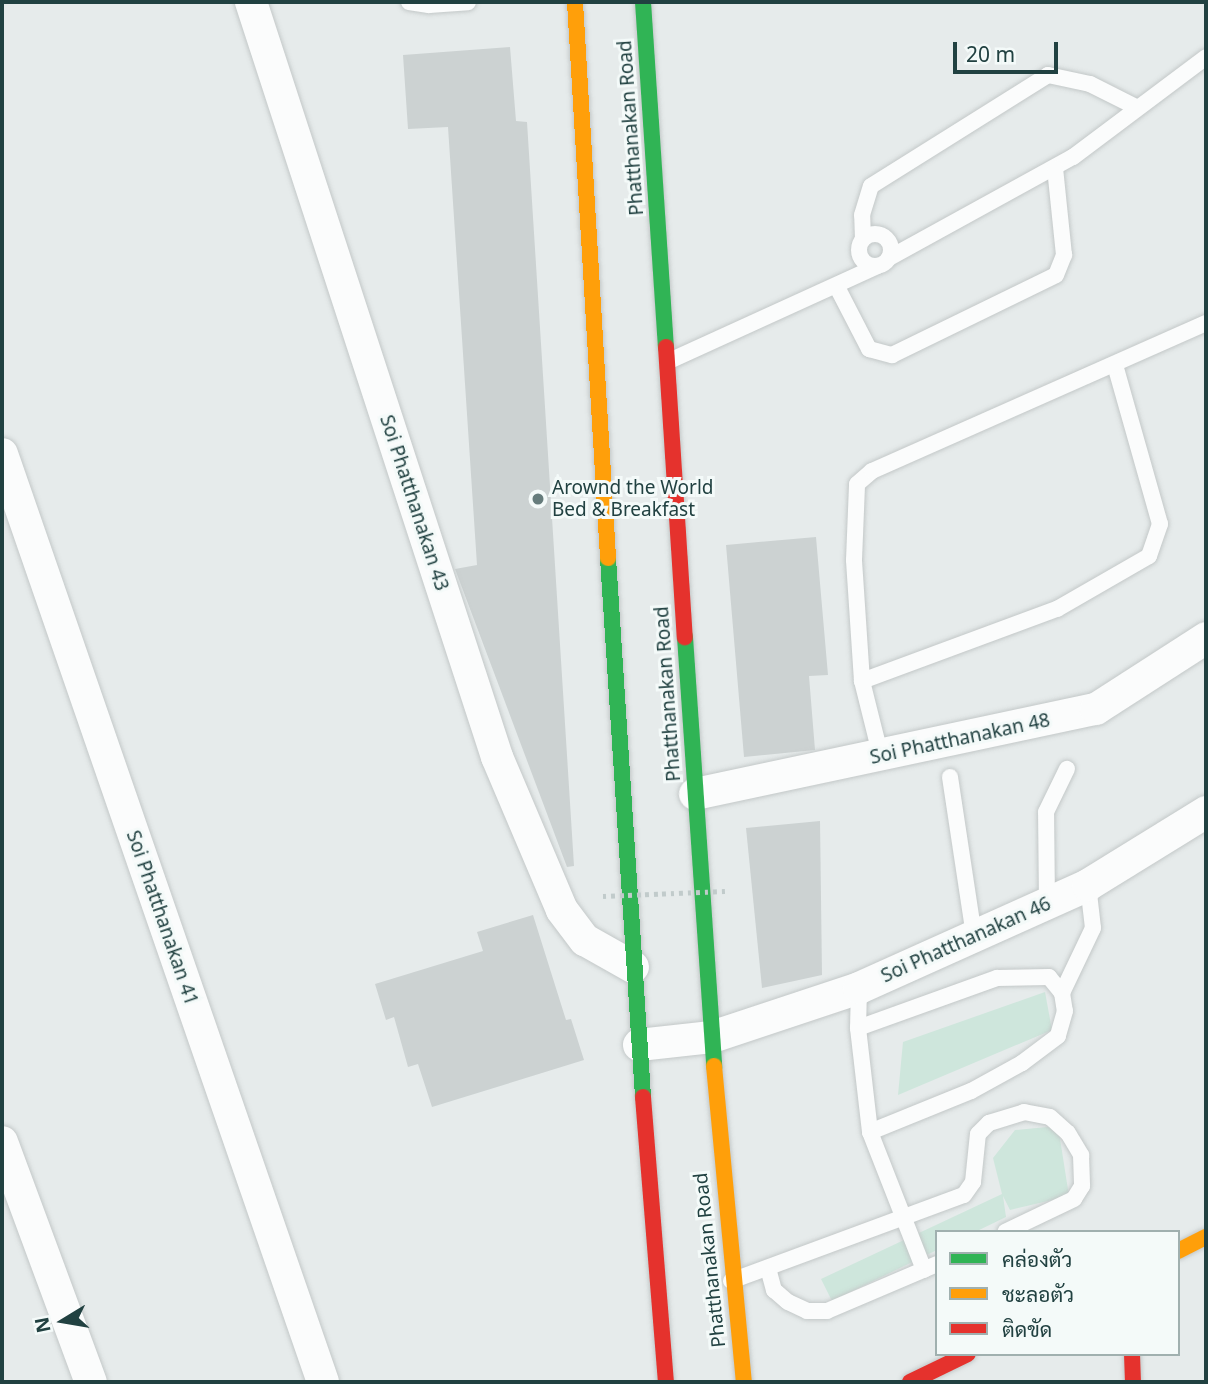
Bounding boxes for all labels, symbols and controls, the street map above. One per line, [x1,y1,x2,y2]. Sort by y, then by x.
scale bar [956,28,1061,72]
street label: Phatthanakan Road [614,40,648,216]
text: 20 m [966,40,1015,68]
street label: Soi Phatthanakan 43 [375,412,453,594]
place label: Arownd the World Bed & Breakfast [552,477,713,521]
marker: Arownd the World Bed & Breakfast [530,491,546,507]
street label: Phatthanakan Road [651,606,685,782]
street label: Soi Phatthanakan 48 [868,709,1052,769]
street label: Soi Phatthanakan 41 [121,828,203,1008]
street label: Soi Phatthanakan 46 [878,892,1054,988]
street label: Phatthanakan Road [689,1172,731,1348]
legend [935,1230,1180,1356]
text: คล่องตัว [1002,1245,1072,1273]
text: ชะลอตัว [1002,1280,1074,1308]
north arrow [28,1286,98,1356]
text: N [28,1315,57,1335]
text: ติดขัด [1002,1315,1052,1343]

